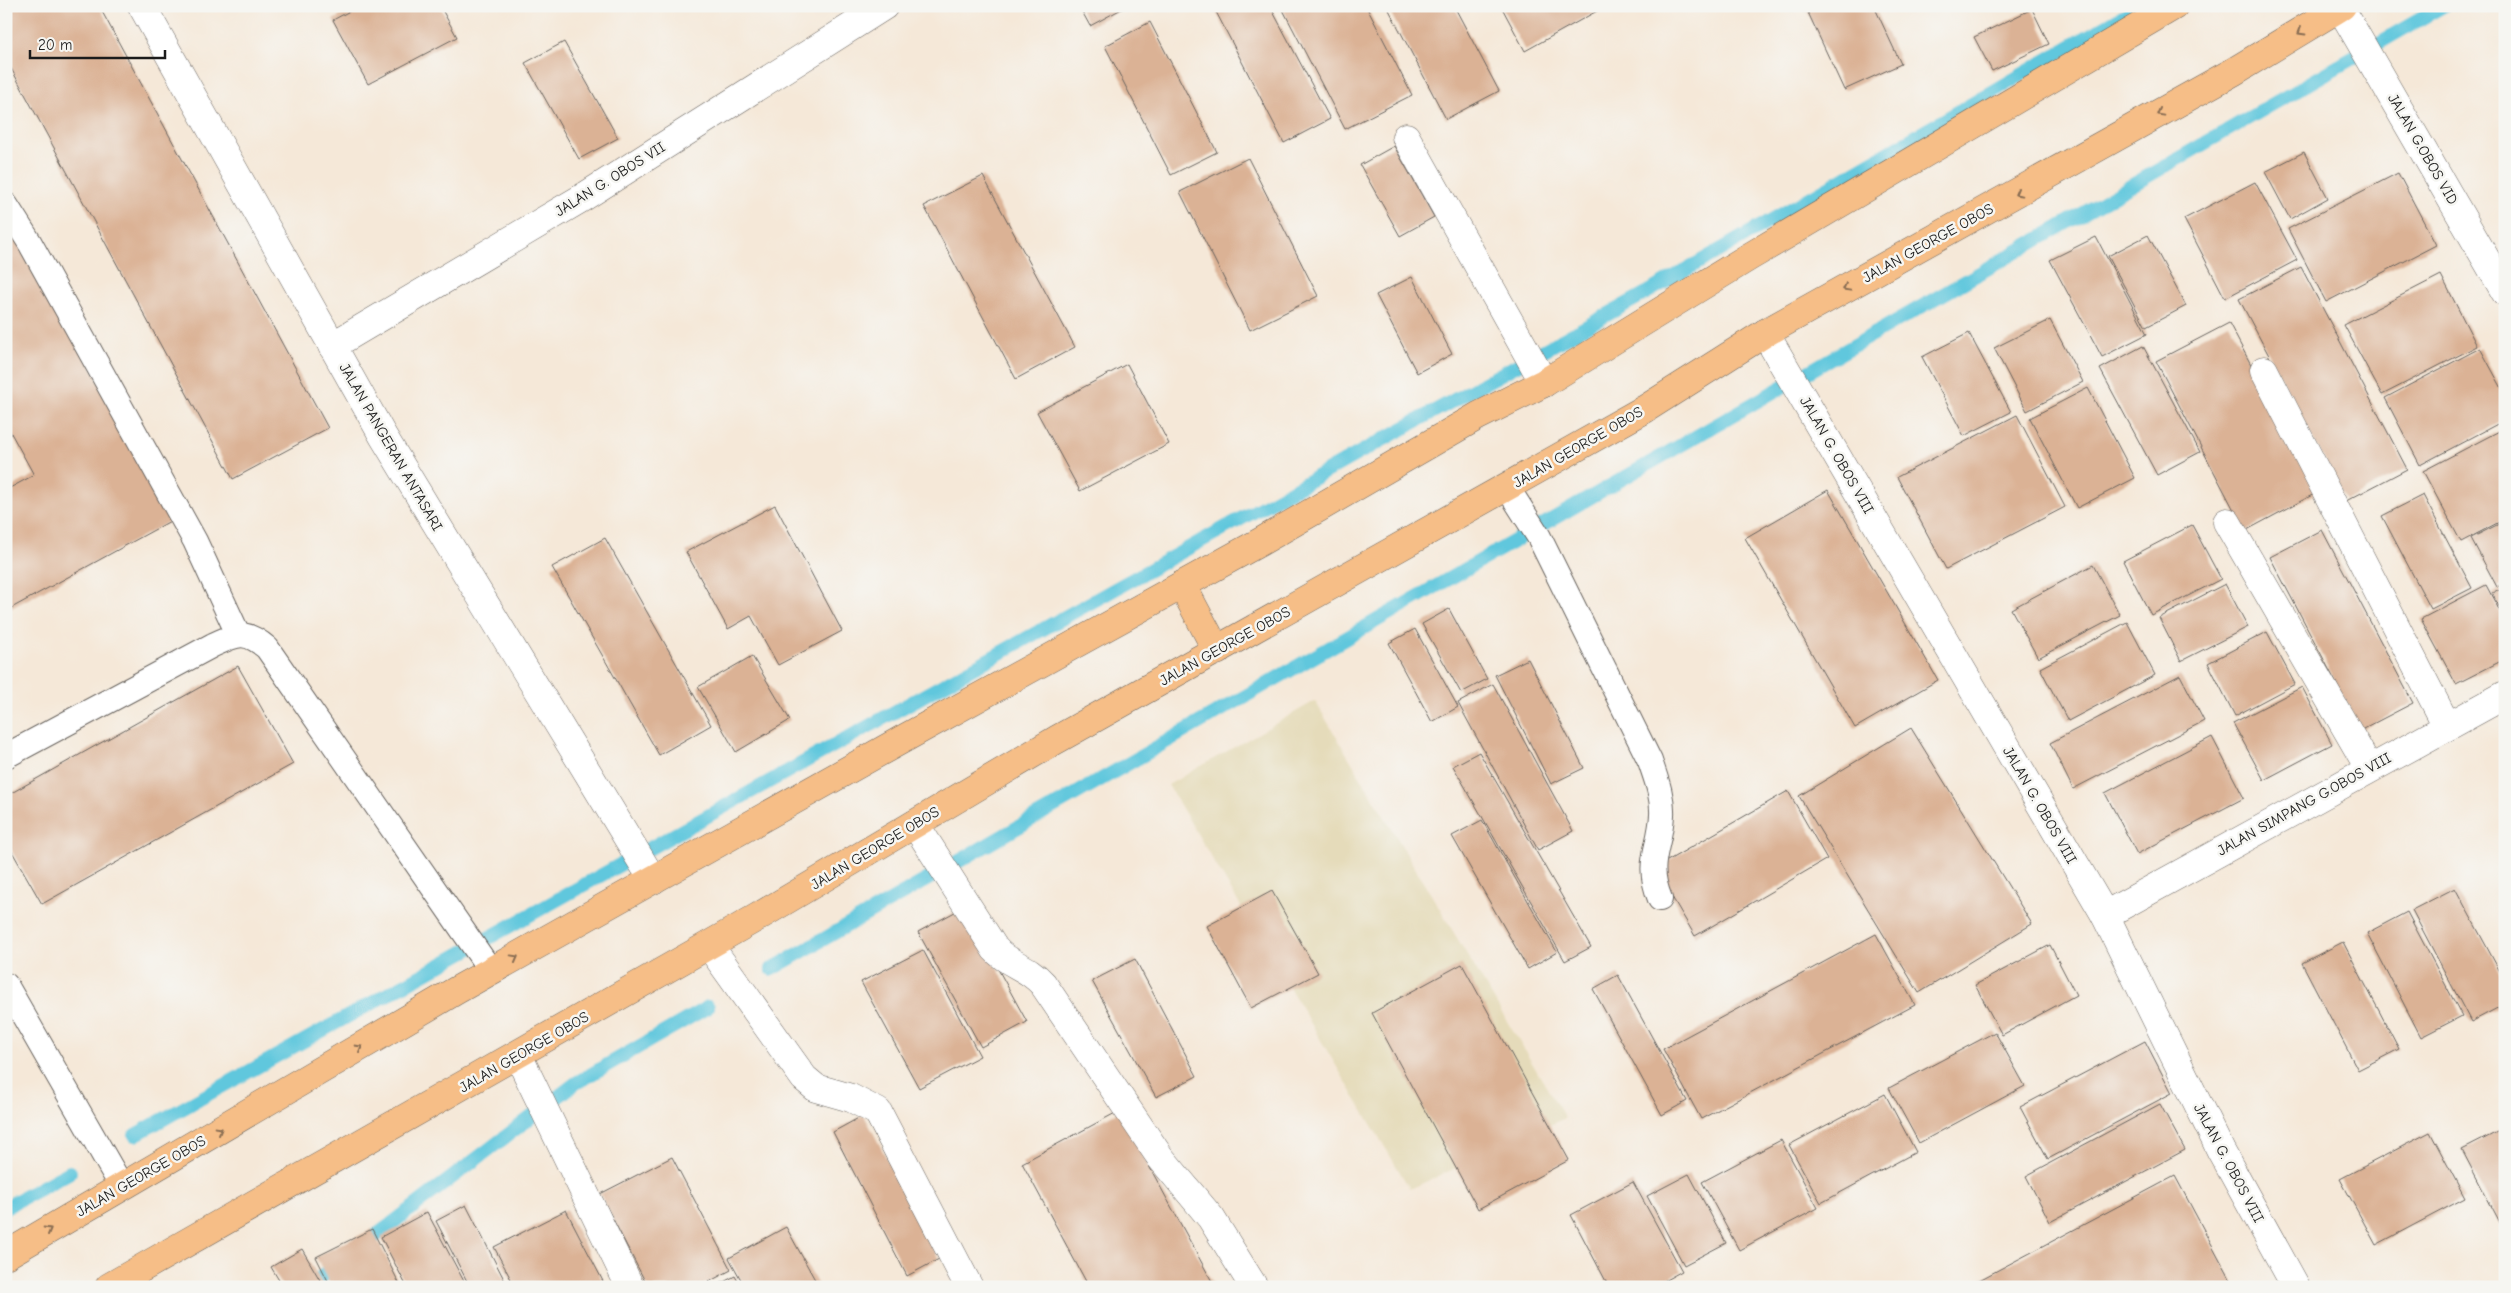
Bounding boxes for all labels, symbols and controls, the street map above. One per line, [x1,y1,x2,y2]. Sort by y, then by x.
one-way arrow [2297,25,2306,35]
scale bar [30,28,165,60]
text: 20 m [38,36,72,54]
street label: JALAN G.OBOS VID [2384,90,2462,208]
one-way arrow [2157,107,2166,117]
street label: JALAN G. OBOS VII [552,138,668,220]
one-way arrow [2015,187,2024,197]
street label: JALAN GEORGE OBOS [1860,200,1996,286]
one-way arrow [1842,282,1851,292]
street label: JALAN PANGERAN ANTASARI [335,360,447,534]
street label: JALAN G. OBOS VIII [1796,393,1878,517]
street label: JALAN GEORGE OBOS [1510,403,1646,491]
street label: JALAN GEORGE OBOS [1157,603,1293,689]
street label: JALAN G. OBOS VIII [1999,743,2081,867]
street label: JALAN SIMPANG G.OBOS VIII [2214,749,2394,859]
street label: JALAN GEORGE OBOS [808,803,942,893]
one-way arrow [509,954,518,964]
street label: JALAN GEORGE OBOS [456,1008,592,1096]
one-way arrow [353,1044,362,1054]
street label: JALAN G. OBOS VIII [2190,1100,2268,1226]
one-way arrow [213,1127,222,1137]
street label: JALAN GEORGE OBOS [73,1132,209,1220]
one-way arrow [43,1227,52,1237]

